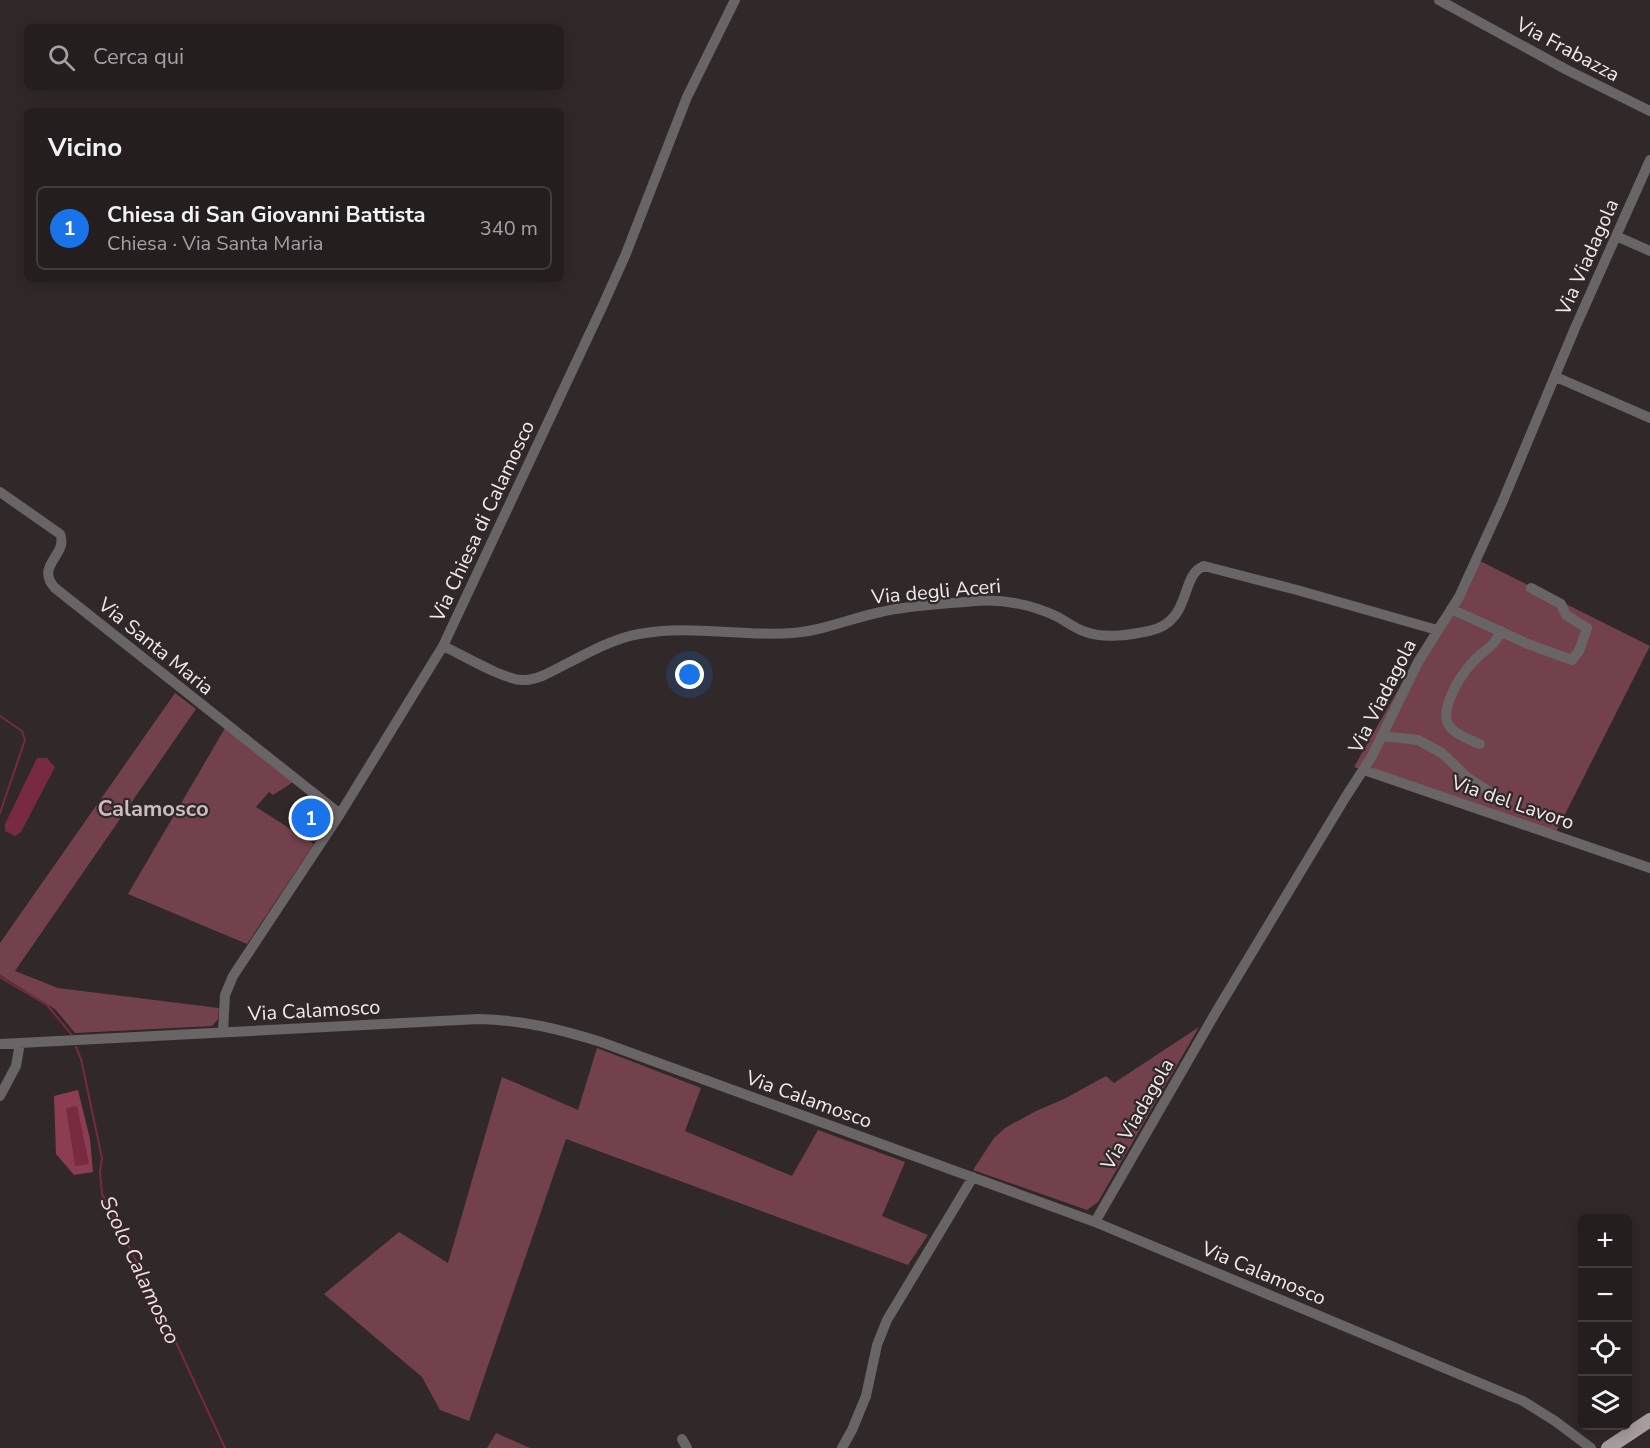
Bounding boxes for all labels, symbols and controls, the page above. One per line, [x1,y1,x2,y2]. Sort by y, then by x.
street label: Via Frabazza [1510,10,1624,88]
search box [24,24,564,90]
icon: search [45,41,78,74]
text: Cerca qui [93,42,184,72]
text: Vicino [48,130,122,165]
street label: Via Viadagola [1549,195,1625,321]
text: Chiesa di San Giovanni Battista [107,200,426,230]
text: 1 [64,215,76,242]
text: 340 m [480,215,538,242]
text: Chiesa · Via Santa Maria [107,230,323,257]
street label: Via Chiesa di Calamosco [423,416,541,627]
street label: Via degli Aceri [869,572,1002,611]
street label: Via Santa Maria [92,591,219,701]
street label: Via Viadagola [1342,634,1423,759]
your location [675,660,704,689]
street label: Via del Lavoro [1447,768,1578,836]
district label: Calamosco [97,794,209,824]
pin: 1 [292,796,330,840]
street label: Via Calamosco [246,994,381,1027]
street label: Via Viadagola [1094,1053,1180,1176]
street label: Via Calamosco [741,1064,876,1135]
water label: Scolo Calamosco [93,1191,187,1349]
map controls [1578,1214,1632,1430]
button: + [1578,1214,1632,1268]
street label: Via Calamosco [1197,1235,1330,1312]
button: − [1578,1268,1632,1322]
button: locate [1578,1322,1632,1376]
button: layers [1578,1376,1632,1430]

